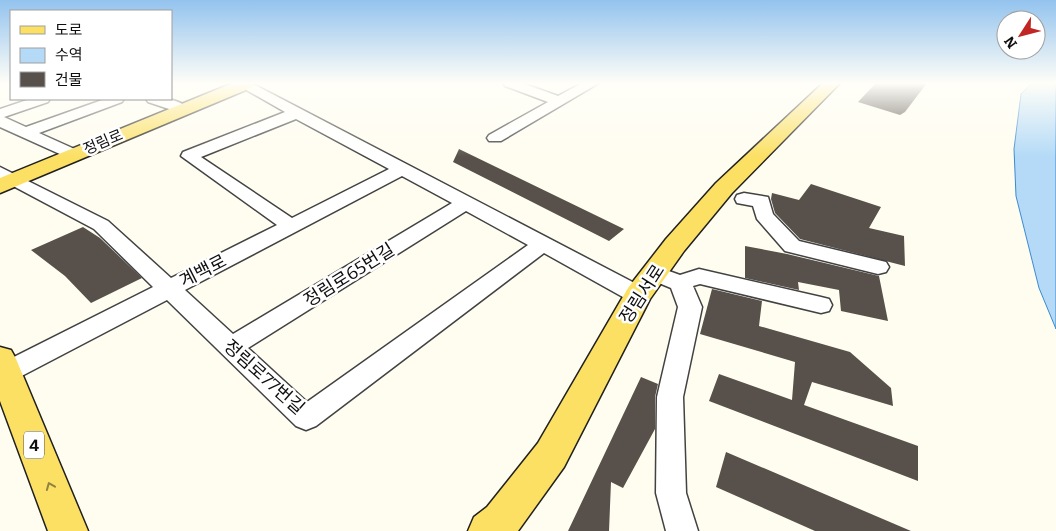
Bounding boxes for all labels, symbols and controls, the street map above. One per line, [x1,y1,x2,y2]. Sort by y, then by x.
legend [10,10,172,100]
north arrow [996,10,1046,60]
text: 도로 [55,21,83,39]
text: N [1001,33,1021,52]
text: 수역 [55,46,83,64]
text: 건물 [55,71,83,89]
street label: 정림로 [80,126,126,158]
street label: 정림로65번길 [300,238,398,312]
street label: 계백로 [176,250,230,292]
street label: 정림서로 [615,260,669,328]
street label: 정림로77번길 [219,335,309,419]
road number: 4 [24,432,44,458]
one-way arrow [46,482,56,491]

